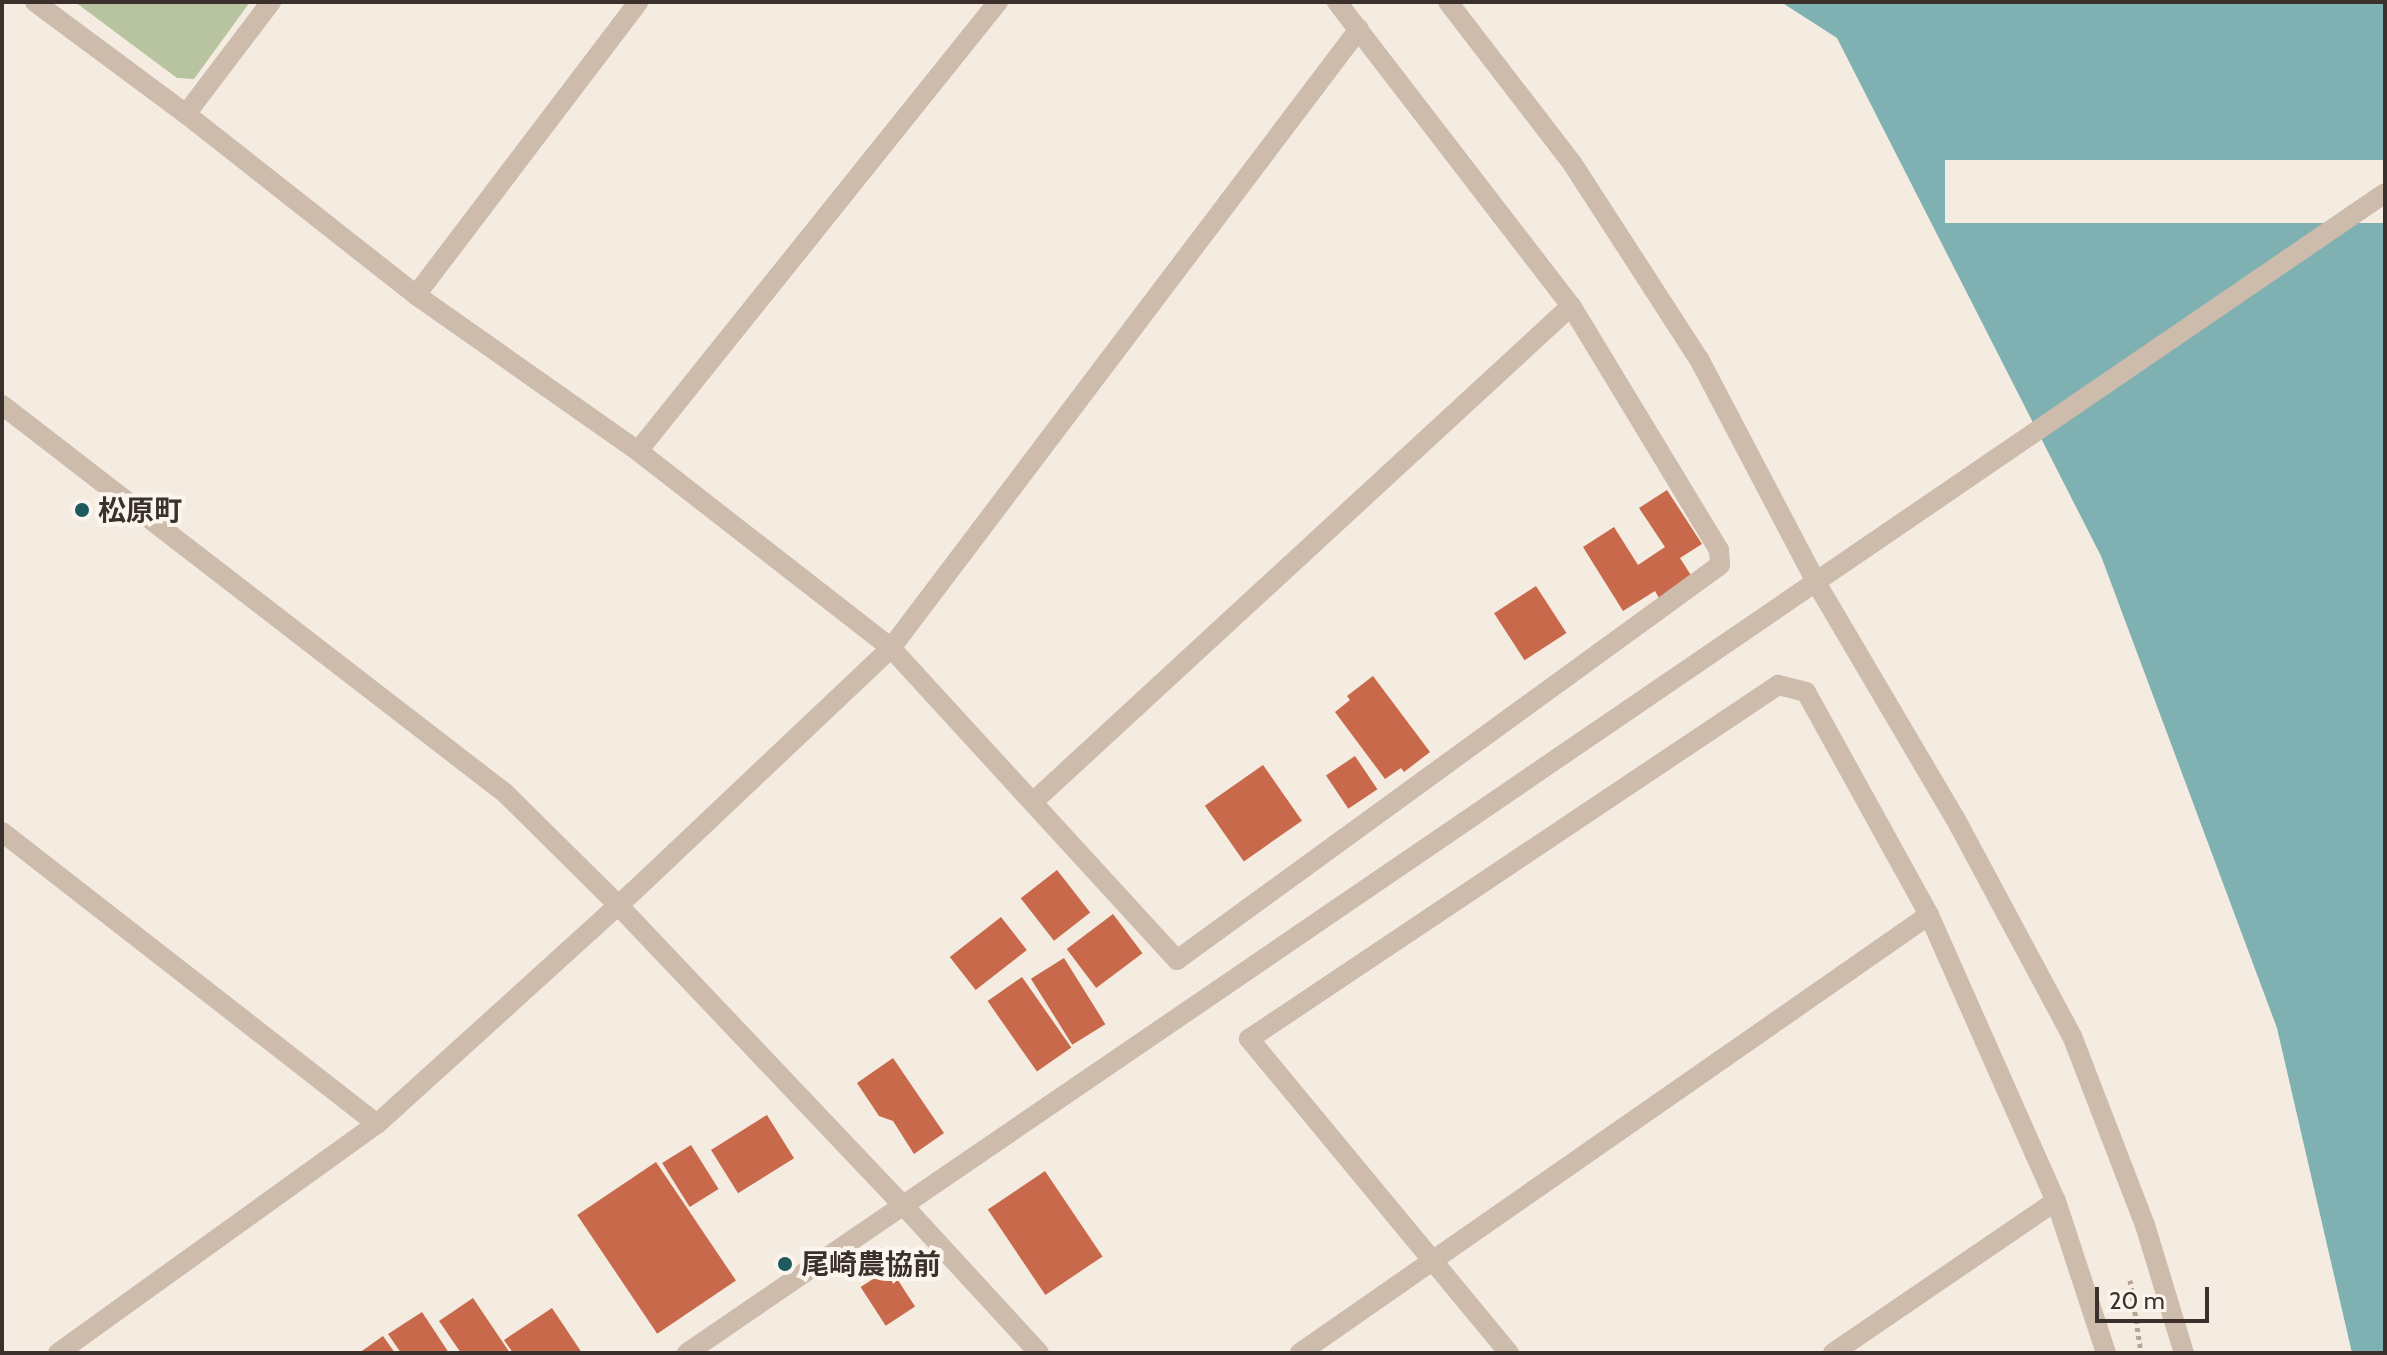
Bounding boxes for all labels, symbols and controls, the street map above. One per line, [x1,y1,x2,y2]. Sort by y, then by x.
place label: 松原町 [98,493,182,527]
marker: 松原町 [73,501,91,519]
place label: 尾崎農協前 [801,1247,941,1281]
marker: 尾崎農協前 [776,1255,794,1273]
scale bar [2099,1271,2213,1321]
text: 20 m [2109,1286,2165,1315]

